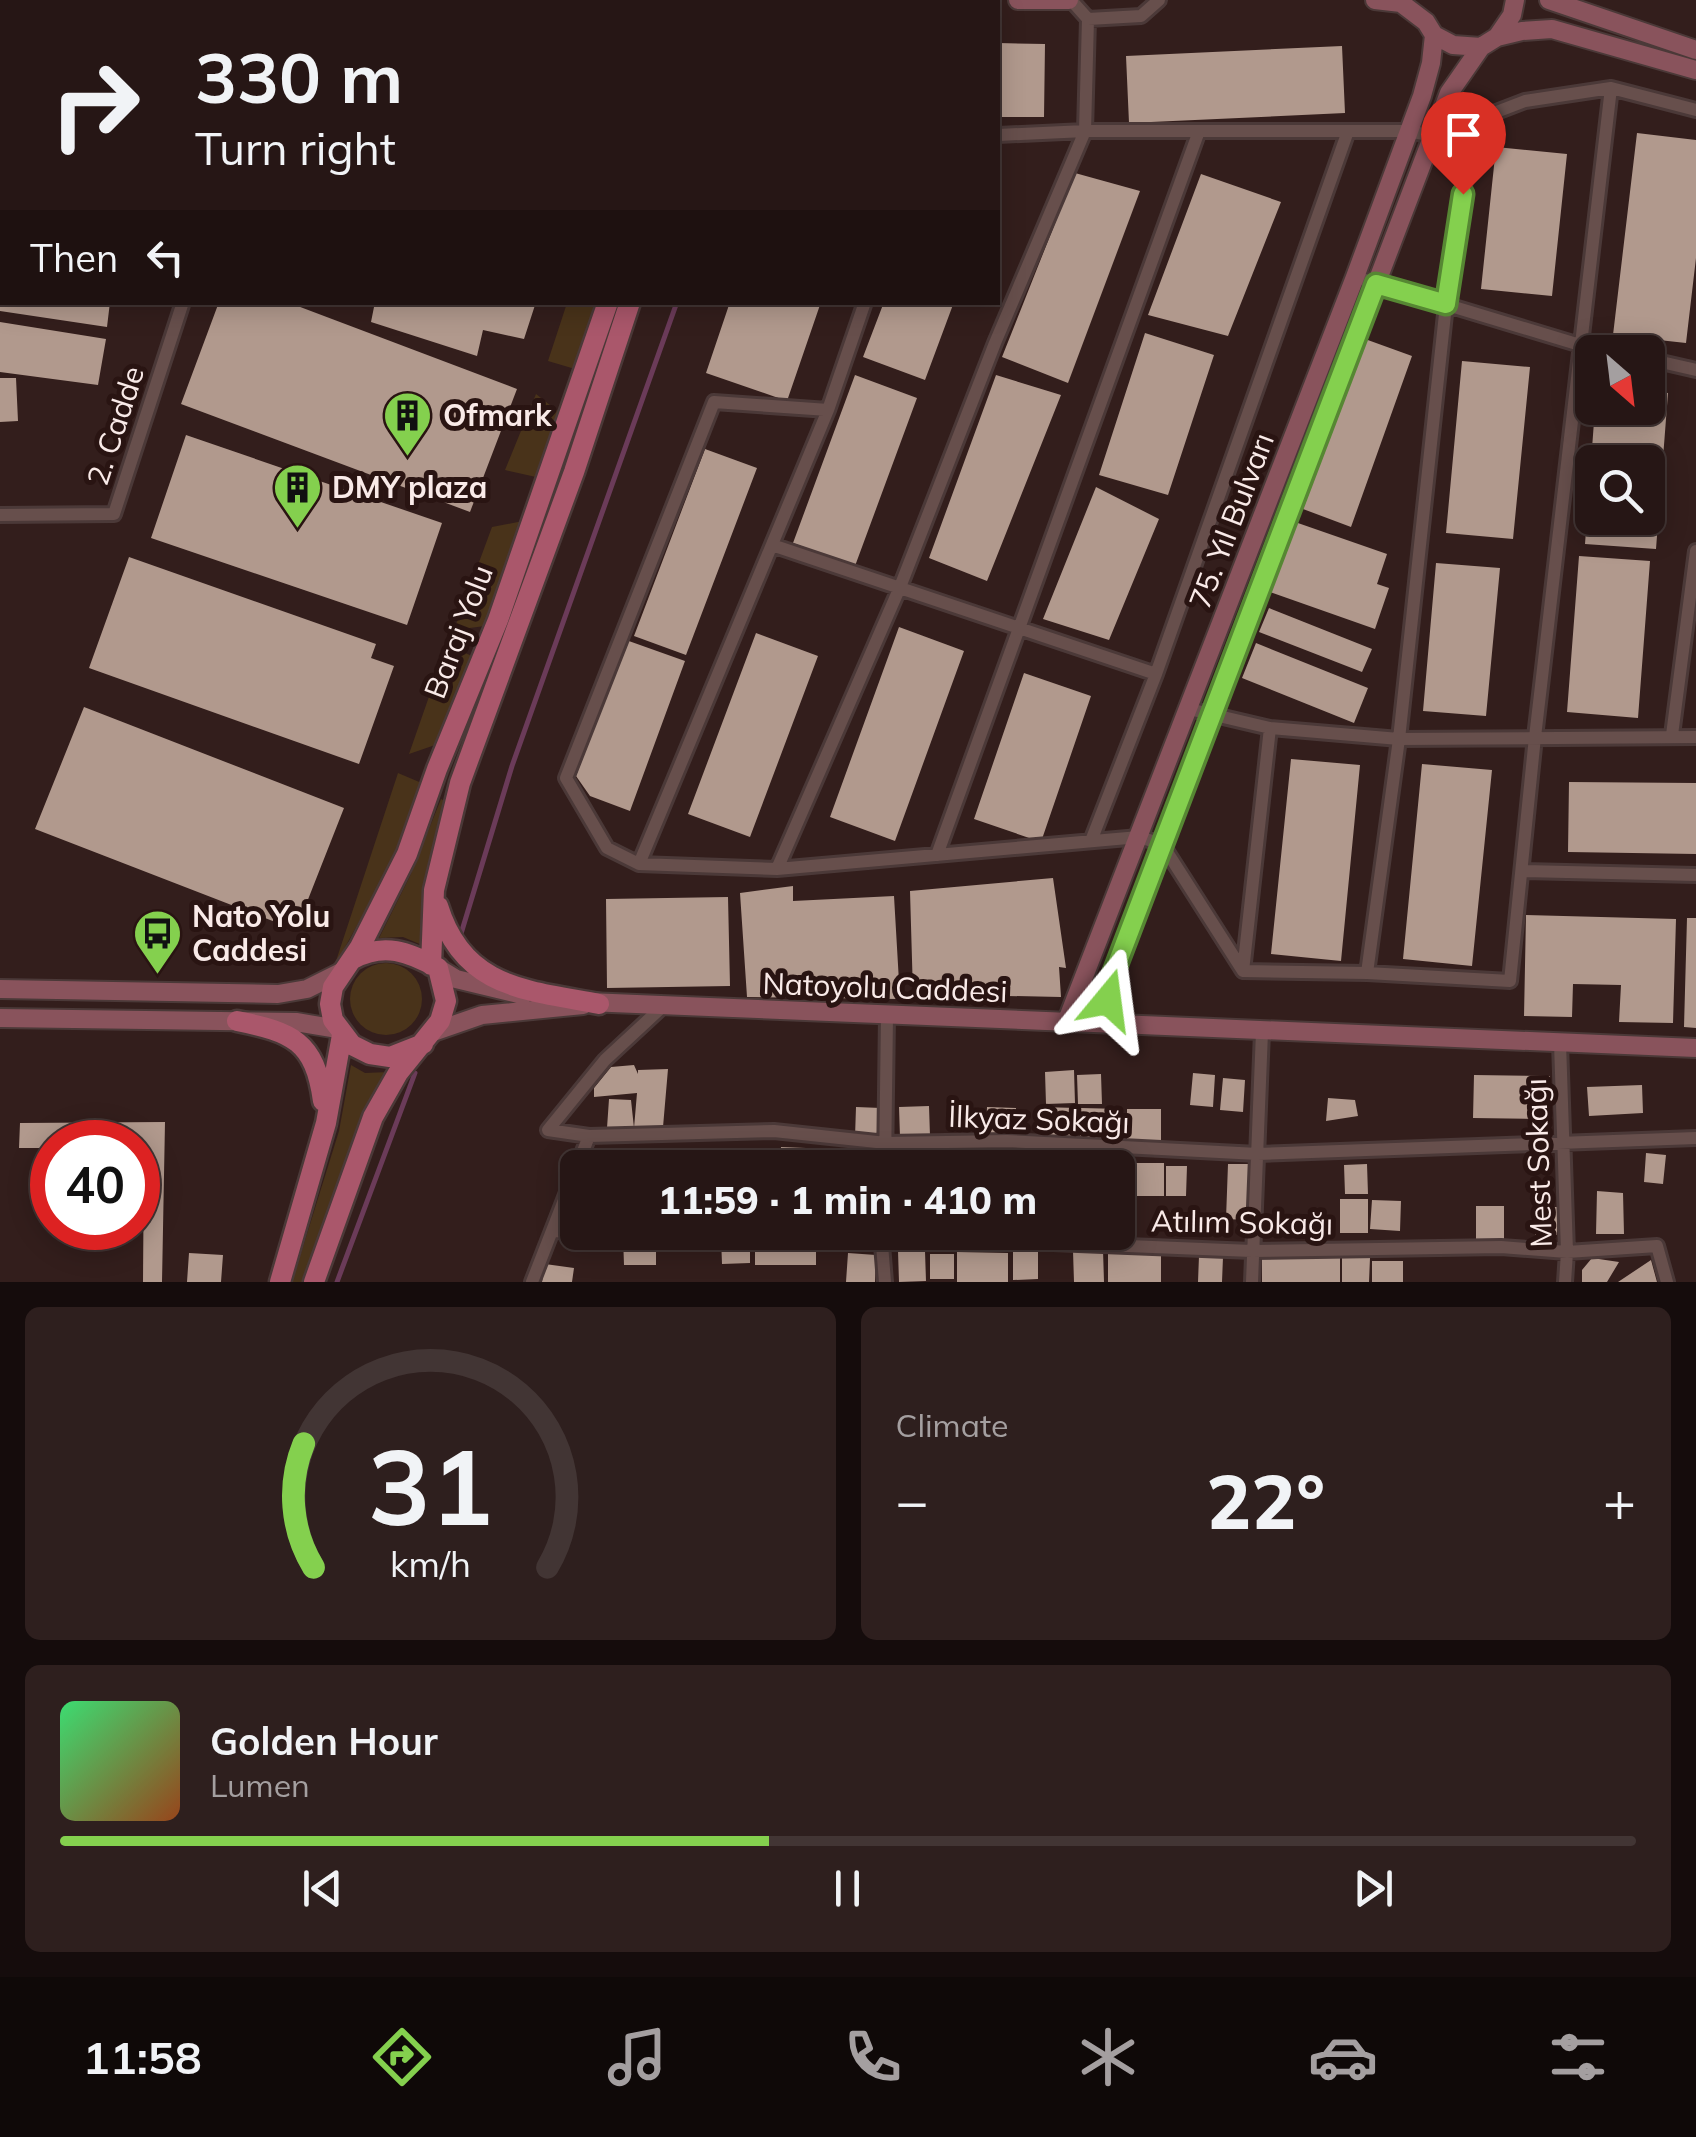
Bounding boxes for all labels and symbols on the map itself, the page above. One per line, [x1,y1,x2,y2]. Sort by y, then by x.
pin [1421,92,1506,195]
north arrow [1575,335,1665,425]
street label: 2. Cadde [78,361,152,490]
building icon: Ofmark [382,390,434,458]
place label: Ofmark [443,396,553,434]
street label: 75. Yıl Bulvarı [1180,427,1282,614]
building icon: DMY plaza [271,462,323,530]
place label: DMY plaza [332,468,487,506]
street label: Baraj Yolu [415,560,501,704]
place label: Nato Yolu Caddesi [192,897,330,969]
bus stop icon: Nato Yolu Caddesi [131,908,183,976]
position arrow [1056,948,1160,1052]
street label: Natoyolu Caddesi [762,964,1008,1010]
street label: Mest Sokağı [1516,1078,1560,1248]
street label: İlkyaz Sokağı [948,1097,1130,1141]
speed limit sign: 40 [30,1120,160,1250]
street label: Atılım Sokağı [1151,1201,1333,1243]

